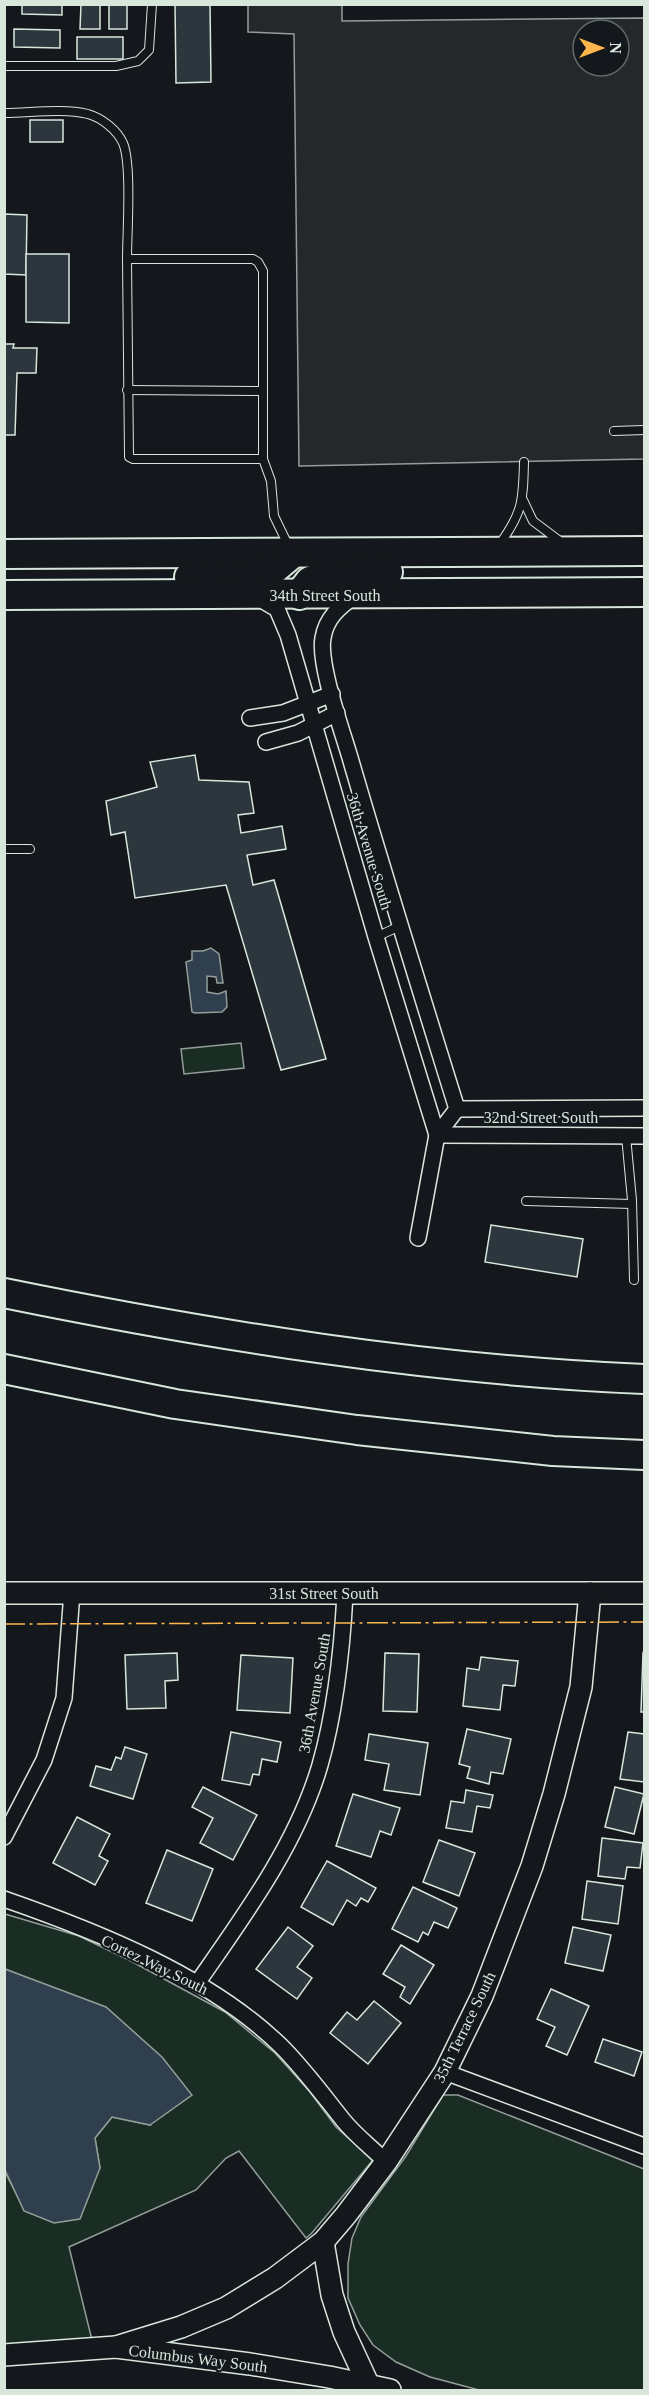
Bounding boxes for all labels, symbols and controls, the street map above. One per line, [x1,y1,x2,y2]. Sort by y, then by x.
north arrow [571,18,631,78]
text: N [607,42,624,54]
street label: 34th Street South [269,587,381,604]
street label: 36th Avenue South [344,791,395,912]
street label: 32nd Street South [484,1109,598,1126]
street label: 31st Street South [269,1585,379,1602]
street label: 36th Avenue South [296,1632,333,1754]
street label: Cortez Way South [98,1931,211,1999]
street label: 35th Terrace South [430,1969,499,2085]
street label: Columbus Way South [127,2342,268,2376]

